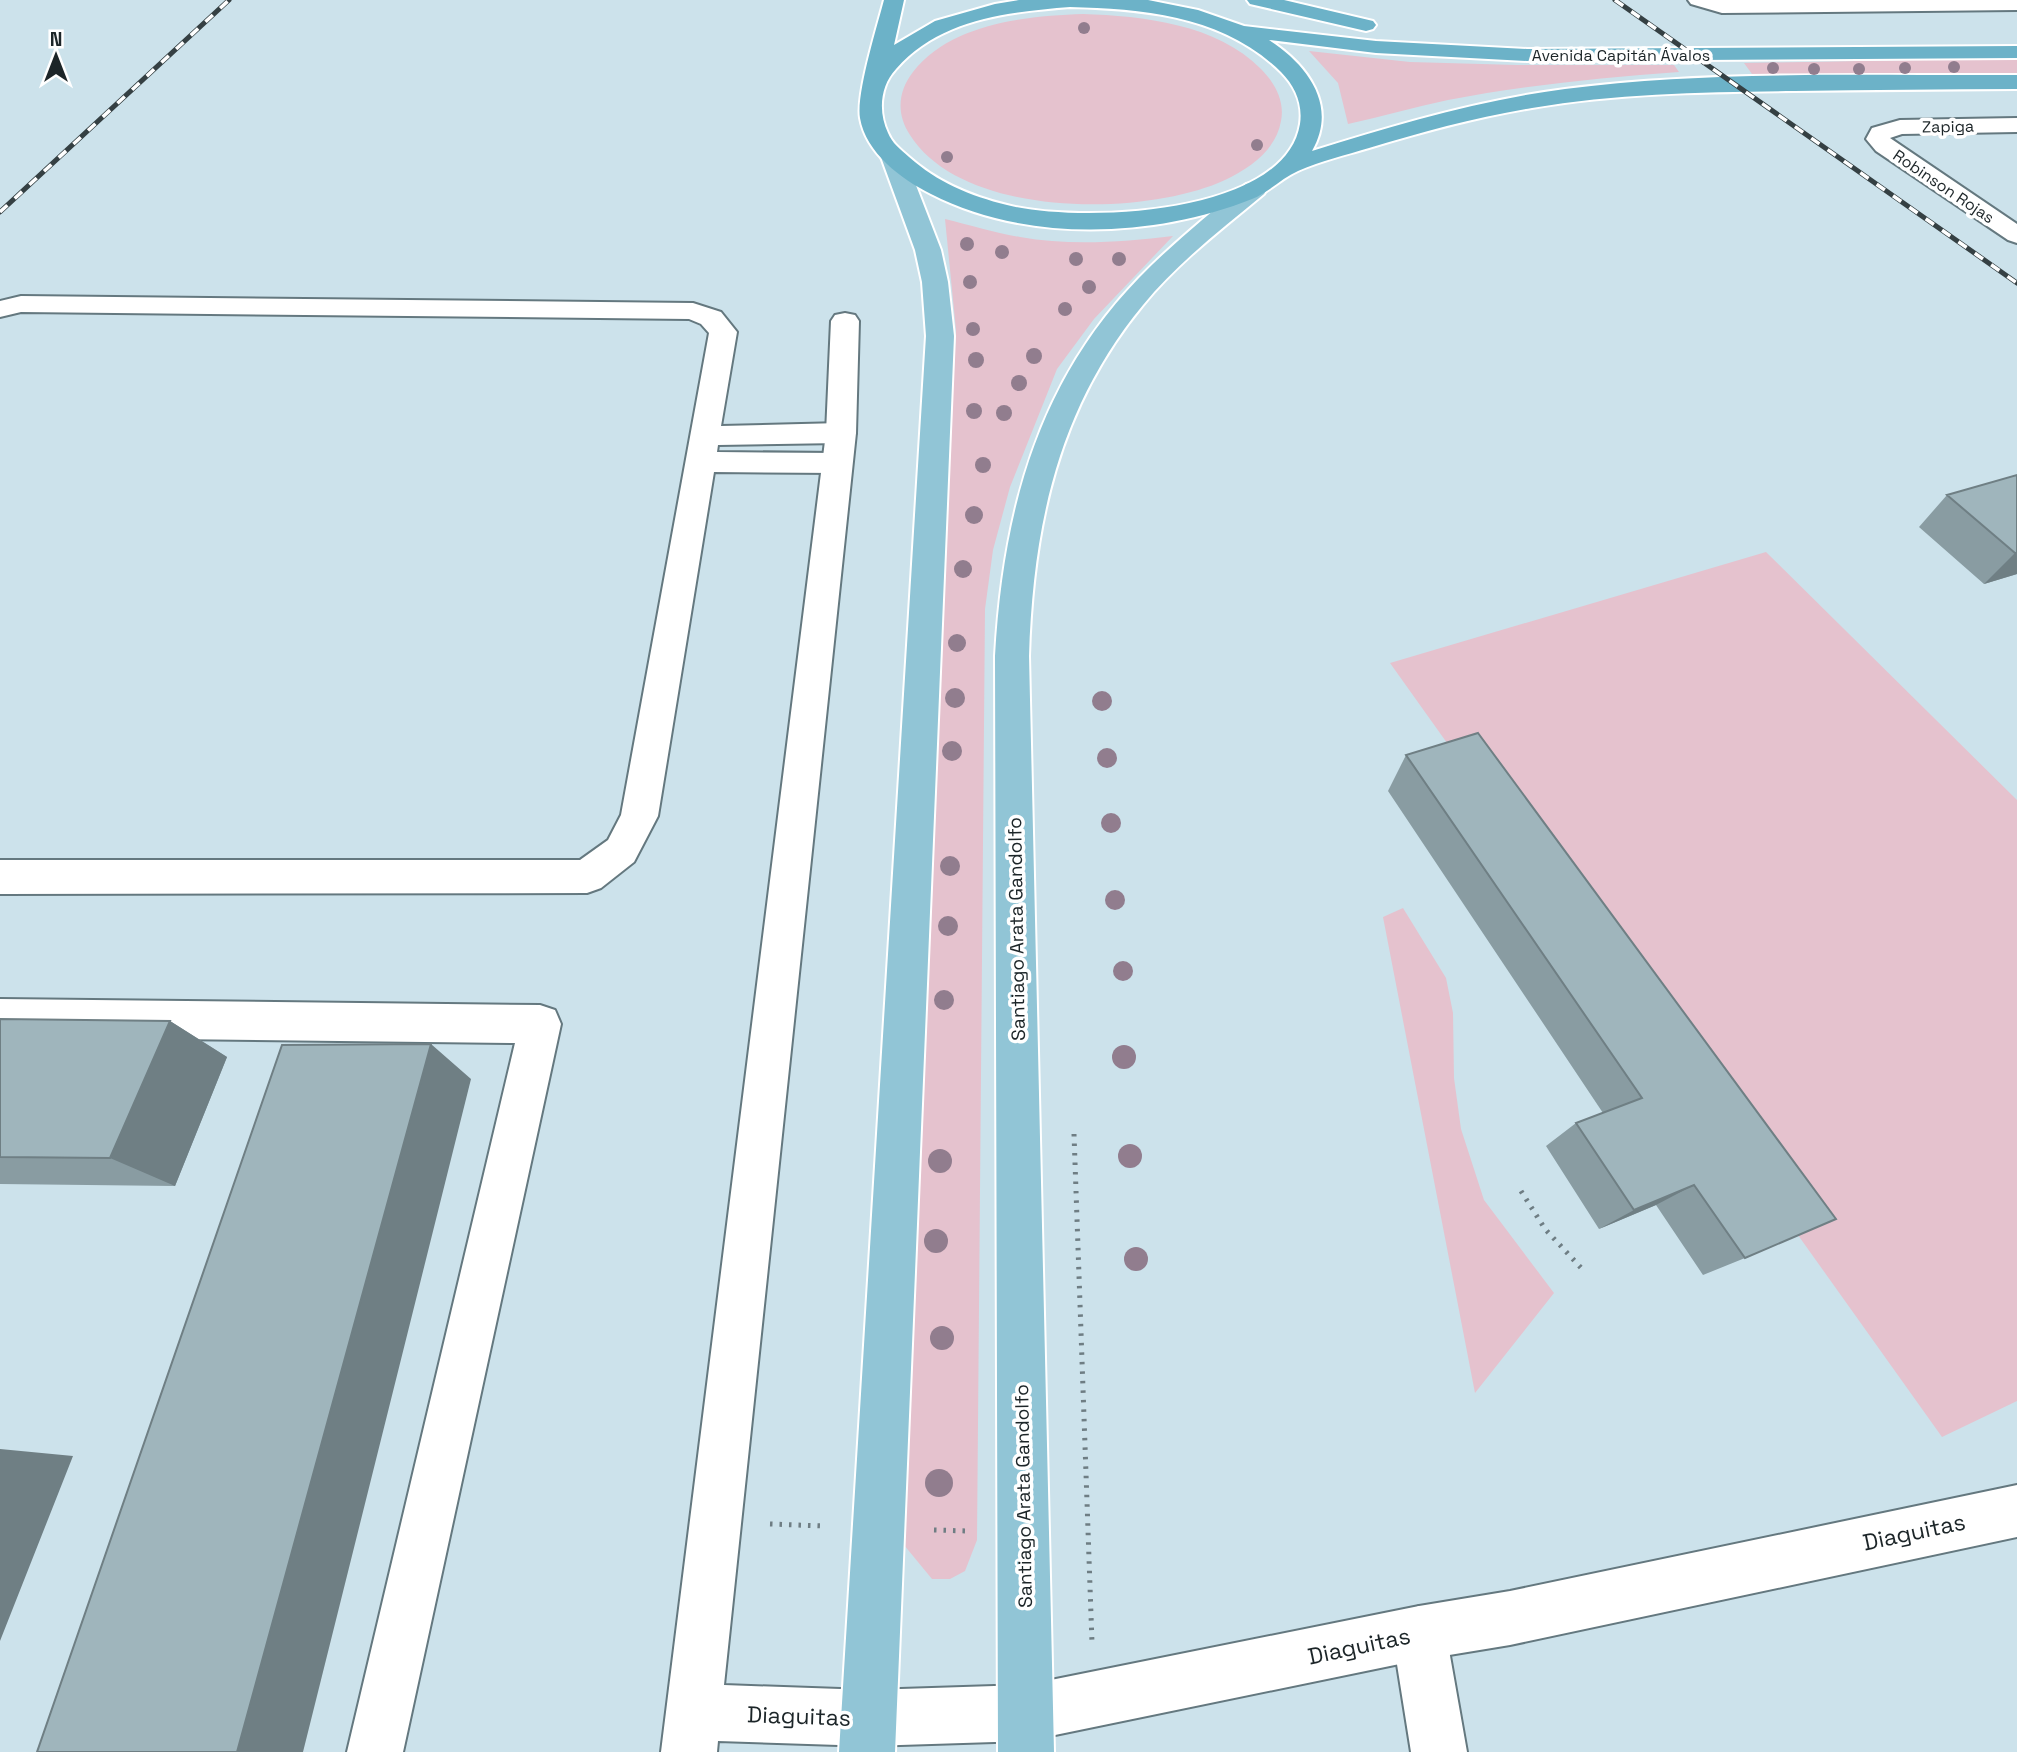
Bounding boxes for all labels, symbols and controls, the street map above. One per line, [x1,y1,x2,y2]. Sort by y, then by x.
north arrow [21,21,91,91]
text: N [50,27,62,52]
street label: Avenida Capitán Ávalos [1532,45,1710,66]
street label: Zapiga [1922,116,1974,137]
street label: Robinson Rojas [1889,145,1998,228]
street label: Santiago Arata Gandolfo [1002,817,1031,1041]
street label: Santiago Arata Gandolfo [1009,1384,1038,1608]
street label: Diaguitas [1860,1507,1968,1557]
street label: Diaguitas [1305,1621,1413,1671]
street label: Diaguitas [746,1699,852,1733]

